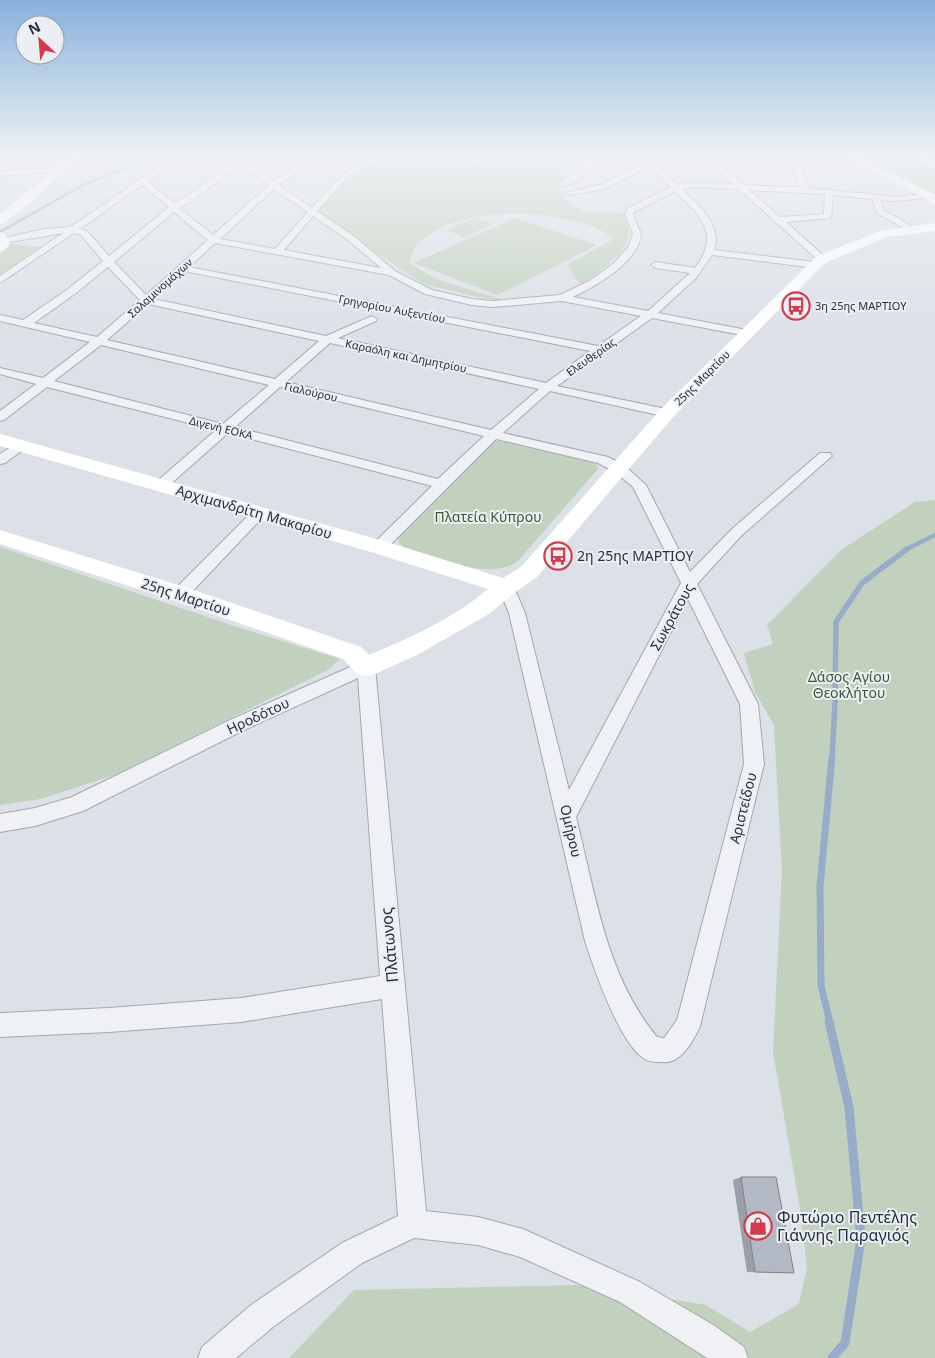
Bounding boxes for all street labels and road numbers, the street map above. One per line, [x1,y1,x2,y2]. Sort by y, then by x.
street label: Σαλαμινομάχων [124,254,195,321]
street label: Γρηγορίου Αυξεντίου [337,291,447,326]
street label: Ελευθερίας [563,334,618,379]
street label: Καραόλη και Δημητρίου [344,335,468,376]
street label: 25ης Μαρτίου [671,347,733,409]
street label: Γιαλούρου [283,378,339,405]
street label: Διγενή ΕΟΚΑ [188,412,255,443]
street label: Αρχιμανδρίτη Μακαρίου [174,480,334,543]
street label: 25ης Μαρτίου [139,573,233,620]
street label: Σωκράτους [645,580,698,654]
street label: Ηροδότου [223,693,292,738]
street label: Αριστείδου [724,770,761,846]
street label: Ομήρου [556,803,587,859]
street label: Πλάτωνος [375,906,403,983]

